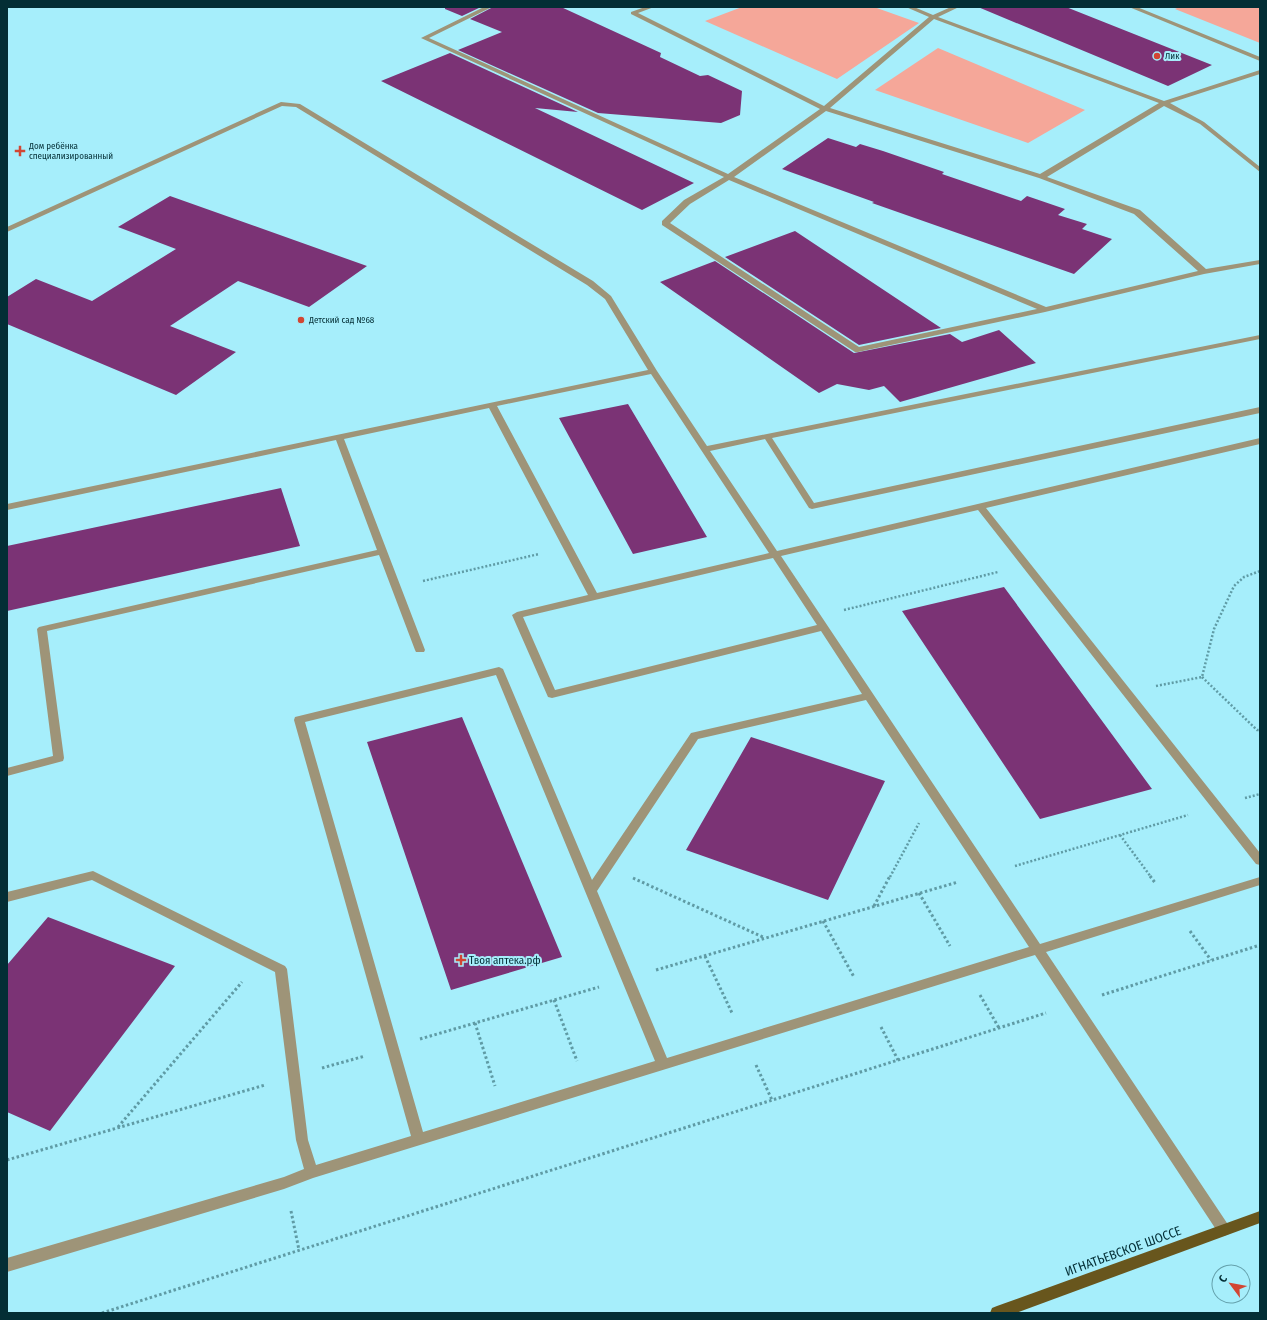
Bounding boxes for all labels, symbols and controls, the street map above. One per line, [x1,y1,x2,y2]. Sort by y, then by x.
marker: Лик [1152,51,1162,61]
place label: Лик [1165,51,1180,61]
place label: Дом ребёнка специализированный [28,141,113,161]
marker: Дом ребёнка специализированный [14,145,26,157]
marker: Детский сад №68 [296,315,306,325]
place label: Детский сад №68 [308,315,375,325]
place label: Твоя аптека.рф [469,954,540,967]
marker: Твоя аптека.рф [456,955,466,965]
street label: ИГНАТЬЕВСКОЕ ШОССЕ [1063,1223,1183,1279]
north arrow [1211,1264,1251,1304]
text: С [1216,1273,1230,1285]

